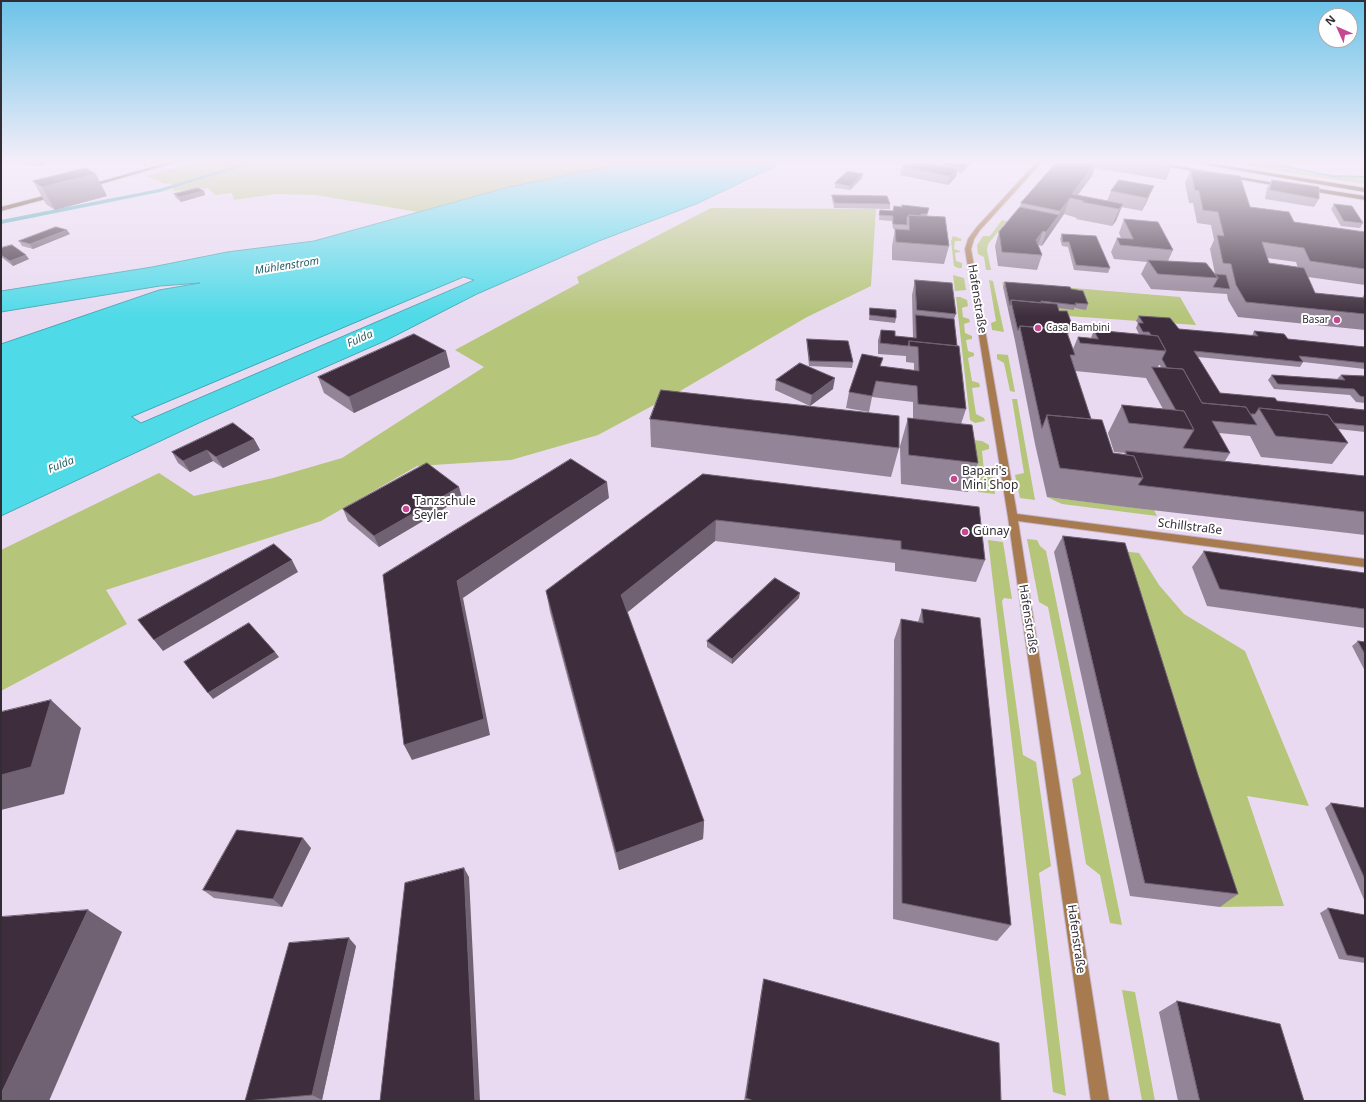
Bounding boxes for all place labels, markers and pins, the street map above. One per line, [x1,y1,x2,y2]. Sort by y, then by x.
place label: Basar [1302,314,1329,326]
marker: Basar [1332,315,1342,325]
place label: Casa Bambini [1046,322,1110,334]
marker: Casa Bambini [1033,323,1043,333]
place label: Bapari's Mini Shop [962,465,1018,493]
marker: Bapari's Mini Shop [949,474,959,484]
place label: Tanzschule Seyler [414,495,476,523]
marker: Tanzschule Seyler [401,504,411,514]
place label: Günay [973,525,1009,539]
marker: Günay [960,527,970,537]

